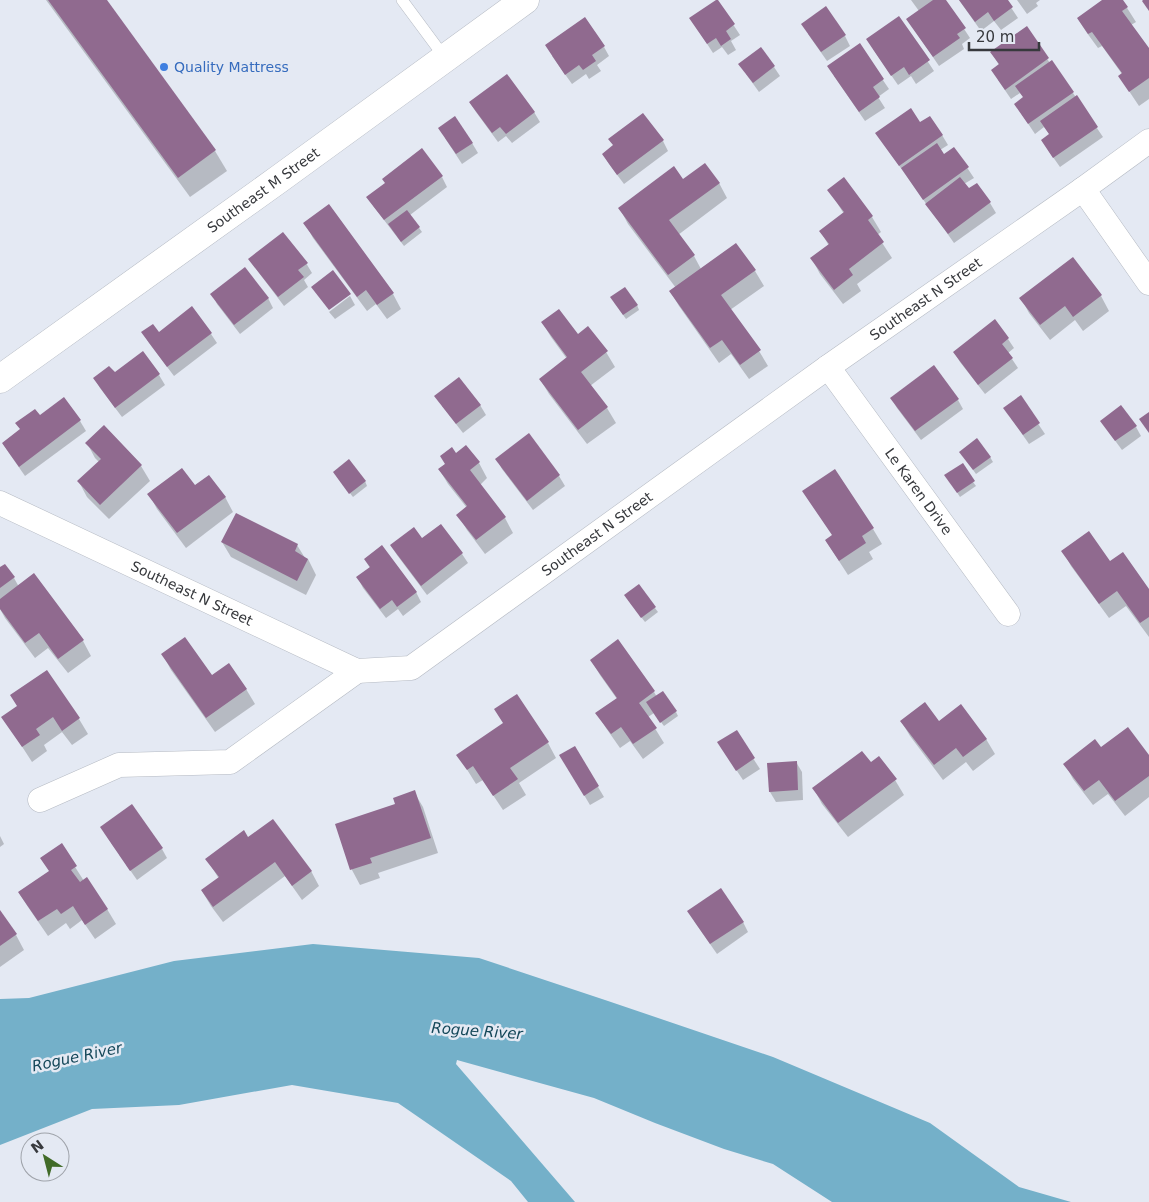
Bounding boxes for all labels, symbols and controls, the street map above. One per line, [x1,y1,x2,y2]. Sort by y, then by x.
scale bar [969,20,1039,52]
text: 20 m [976,28,1014,46]
place label: Quality Mattress [174,59,289,75]
marker: Quality Mattress [158,61,170,73]
street label: Southeast M Street [204,144,323,236]
street label: Southeast N Street [867,254,985,343]
street label: Le Karen Drive [882,445,955,538]
street label: Southeast N Street [538,488,656,579]
street label: Southeast N Street [128,558,256,629]
water label: Rogue River [431,1019,524,1043]
water label: Rogue River [30,1039,124,1075]
north arrow [20,1132,70,1182]
text: N [28,1137,47,1156]

